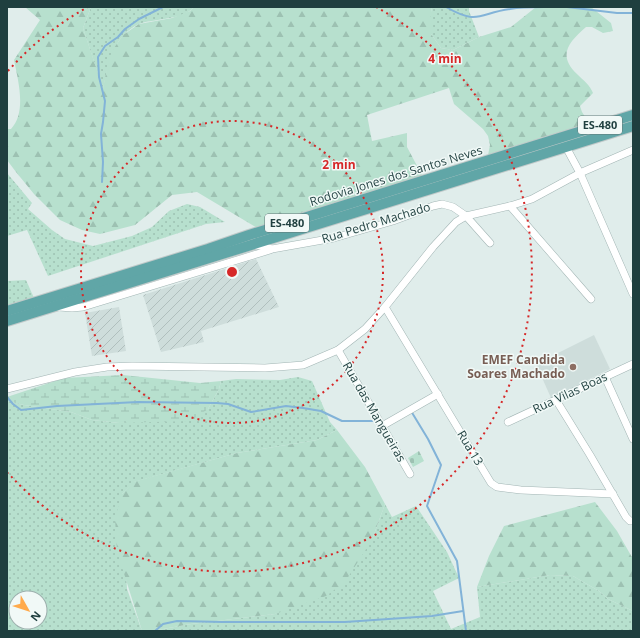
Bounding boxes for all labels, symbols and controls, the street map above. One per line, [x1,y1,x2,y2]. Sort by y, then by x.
text: 4 min [428,50,462,67]
road number: ES-480 [578,116,622,134]
street label: Rodovia Jones dos Santos Neves [307,141,485,210]
text: 2 min [322,156,356,173]
street label: Rua Pedro Machado [319,198,432,247]
road number: ES-480 [265,214,309,232]
centre of rings [225,265,239,279]
place label: EMEF Candida Soares Machado [467,351,565,382]
street label: Rua das Mangueiras [339,359,410,465]
marker: EMEF Candida Soares Machado [568,362,578,372]
street label: Rua Vilas Boas [530,368,610,417]
street label: Rua 13 [453,427,488,469]
north arrow [8,590,48,630]
text: N [28,608,45,625]

